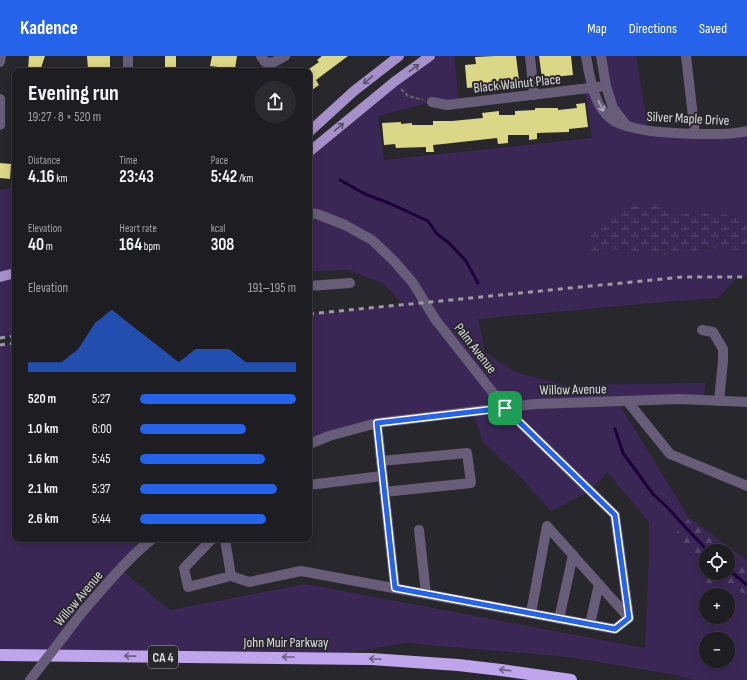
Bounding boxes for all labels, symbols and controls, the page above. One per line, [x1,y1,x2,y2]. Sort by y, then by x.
text: Kadence [20,17,78,40]
text: Map [587,20,607,37]
text: Directions [629,20,677,37]
text: Saved [699,20,727,37]
one-way arrow [409,63,420,72]
street label: Black Walnut Place [473,70,561,97]
one-way arrow [363,76,374,85]
text: Evening run [28,80,119,107]
button: share [254,81,296,123]
one-way arrow [598,100,605,112]
street label: Silver Maple Drive [646,108,730,129]
text: 19:27 · 8 × 520 m [28,109,101,125]
one-way arrow [334,123,345,132]
text: Distance [28,154,60,167]
text: Time [119,154,137,167]
text: Pace [211,154,228,167]
text: 4.16 [28,167,55,187]
text: 23:43 [119,167,154,187]
text: 5:42 [211,167,237,187]
text: km [55,172,68,185]
text: /km [237,172,253,185]
text: Elevation [28,222,62,235]
text: Heart rate [119,222,157,235]
text: kcal [211,222,225,235]
text: 40 [28,235,44,255]
text: 164 [119,235,142,255]
text: 308 [211,235,234,255]
text: m [44,240,53,253]
text: bpm [142,240,160,253]
text: Elevation [28,280,68,296]
text: 191–195 m [248,280,296,296]
street label: Palm Avenue [451,320,501,377]
street label: Willow Avenue [539,380,607,399]
text: 520 m [28,391,56,407]
text: 5:27 [92,391,110,407]
pin [488,391,522,425]
icon: arrive [494,397,516,419]
text: 1.0 km [28,421,58,437]
text: 6:00 [92,421,112,437]
text: 1.6 km [28,451,58,467]
text: 5:45 [92,451,110,467]
text: 2.1 km [28,481,58,497]
text: 5:37 [92,481,110,497]
text: 2.6 km [28,511,59,527]
text: 5:44 [92,511,111,527]
map controls [699,544,735,668]
button: locate [699,544,735,580]
street label: Willow Avenue [50,567,106,629]
button: + [699,588,735,624]
button: − [699,632,735,668]
street label: John Muir Parkway [243,634,329,651]
road number: CA 4 [148,646,178,668]
one-way arrow [124,652,137,660]
one-way arrow [282,653,295,661]
one-way arrow [369,655,382,663]
one-way arrow [499,666,512,674]

